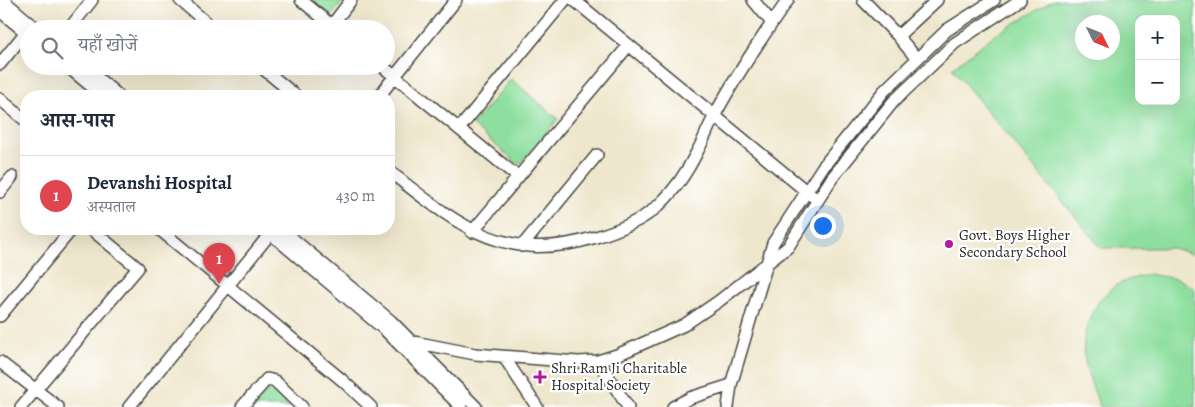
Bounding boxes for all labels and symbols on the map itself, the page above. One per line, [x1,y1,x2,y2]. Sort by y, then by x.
north arrow [1075,15,1120,60]
your location [810,213,836,239]
place label: Govt. Boys Higher Secondary School [959,225,1070,262]
marker: Govt. Boys Higher Secondary School [943,238,955,250]
pin: 1 [203,243,235,284]
place label: Shri Ram Ji Charitable Hospital Society [551,358,687,395]
marker: Shri Ram Ji Charitable Hospital Society [533,370,547,384]

